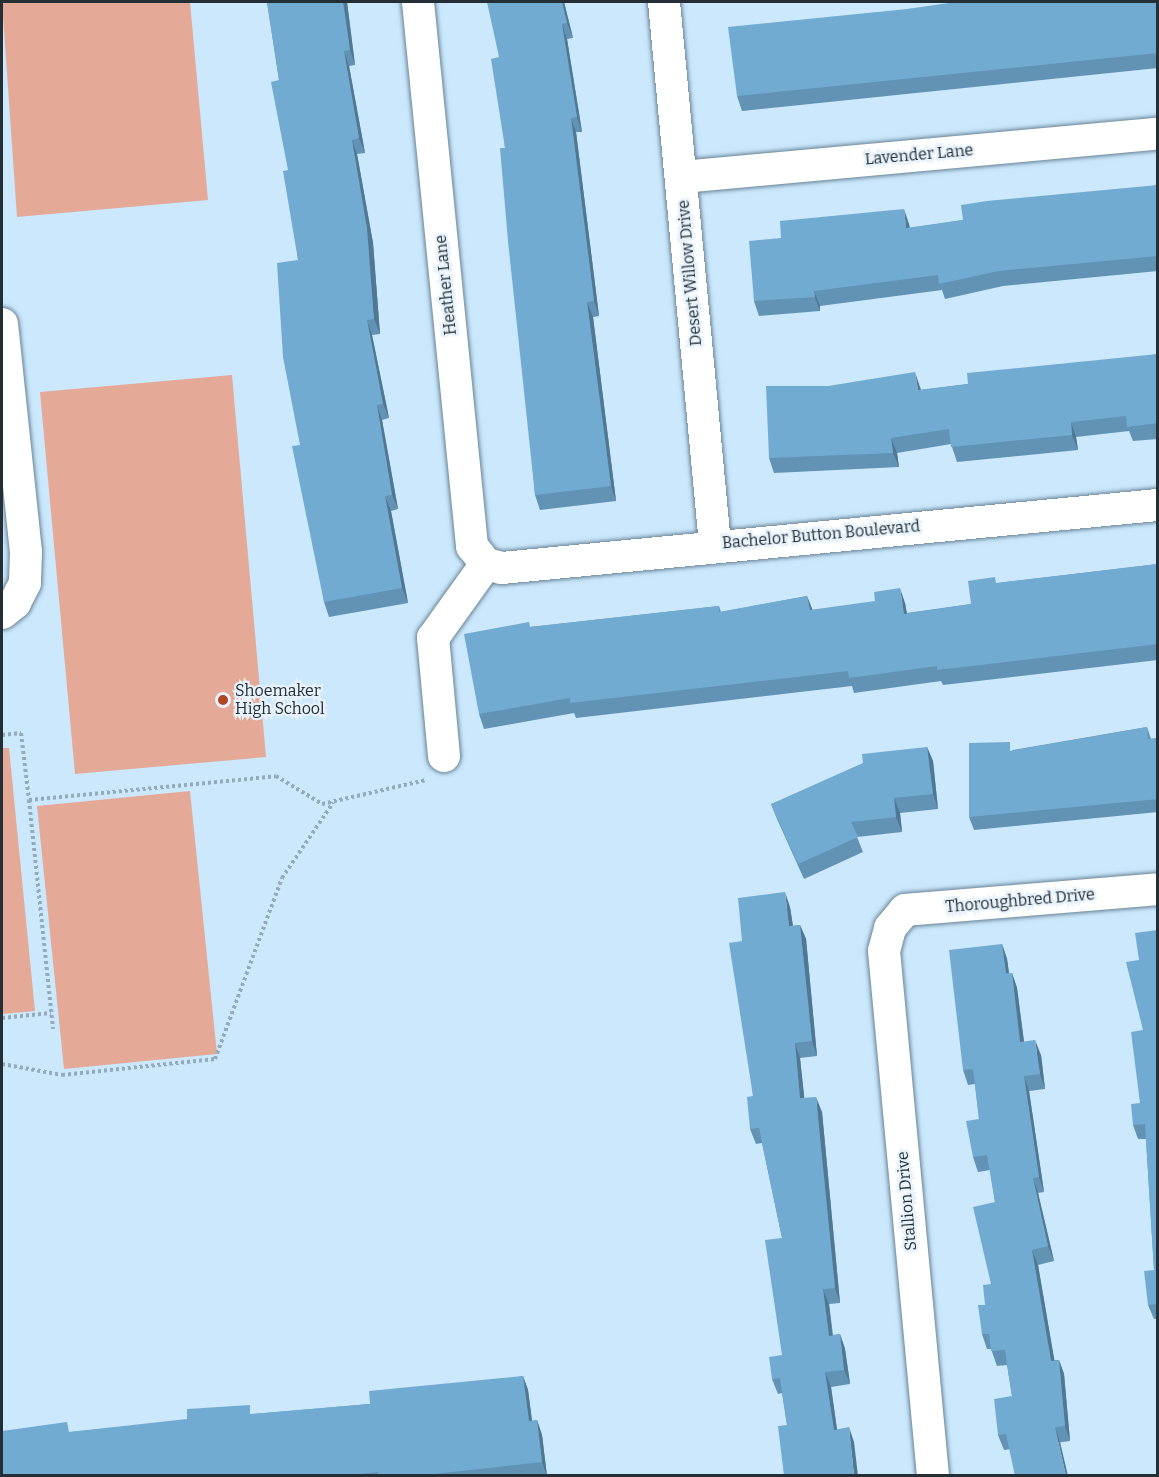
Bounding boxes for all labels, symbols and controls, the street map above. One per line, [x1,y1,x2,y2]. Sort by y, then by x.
street label: Lavender Lane [864,141,974,169]
street label: Desert Willow Drive [674,199,706,347]
street label: Heather Lane [431,234,461,336]
street label: Bachelor Button Boulevard [721,517,921,553]
place label: Shoemaker High School [235,681,325,719]
marker: Shoemaker High School [216,693,230,707]
street label: Thoroughbred Drive [945,885,1095,917]
street label: Stallion Drive [893,1150,921,1252]

